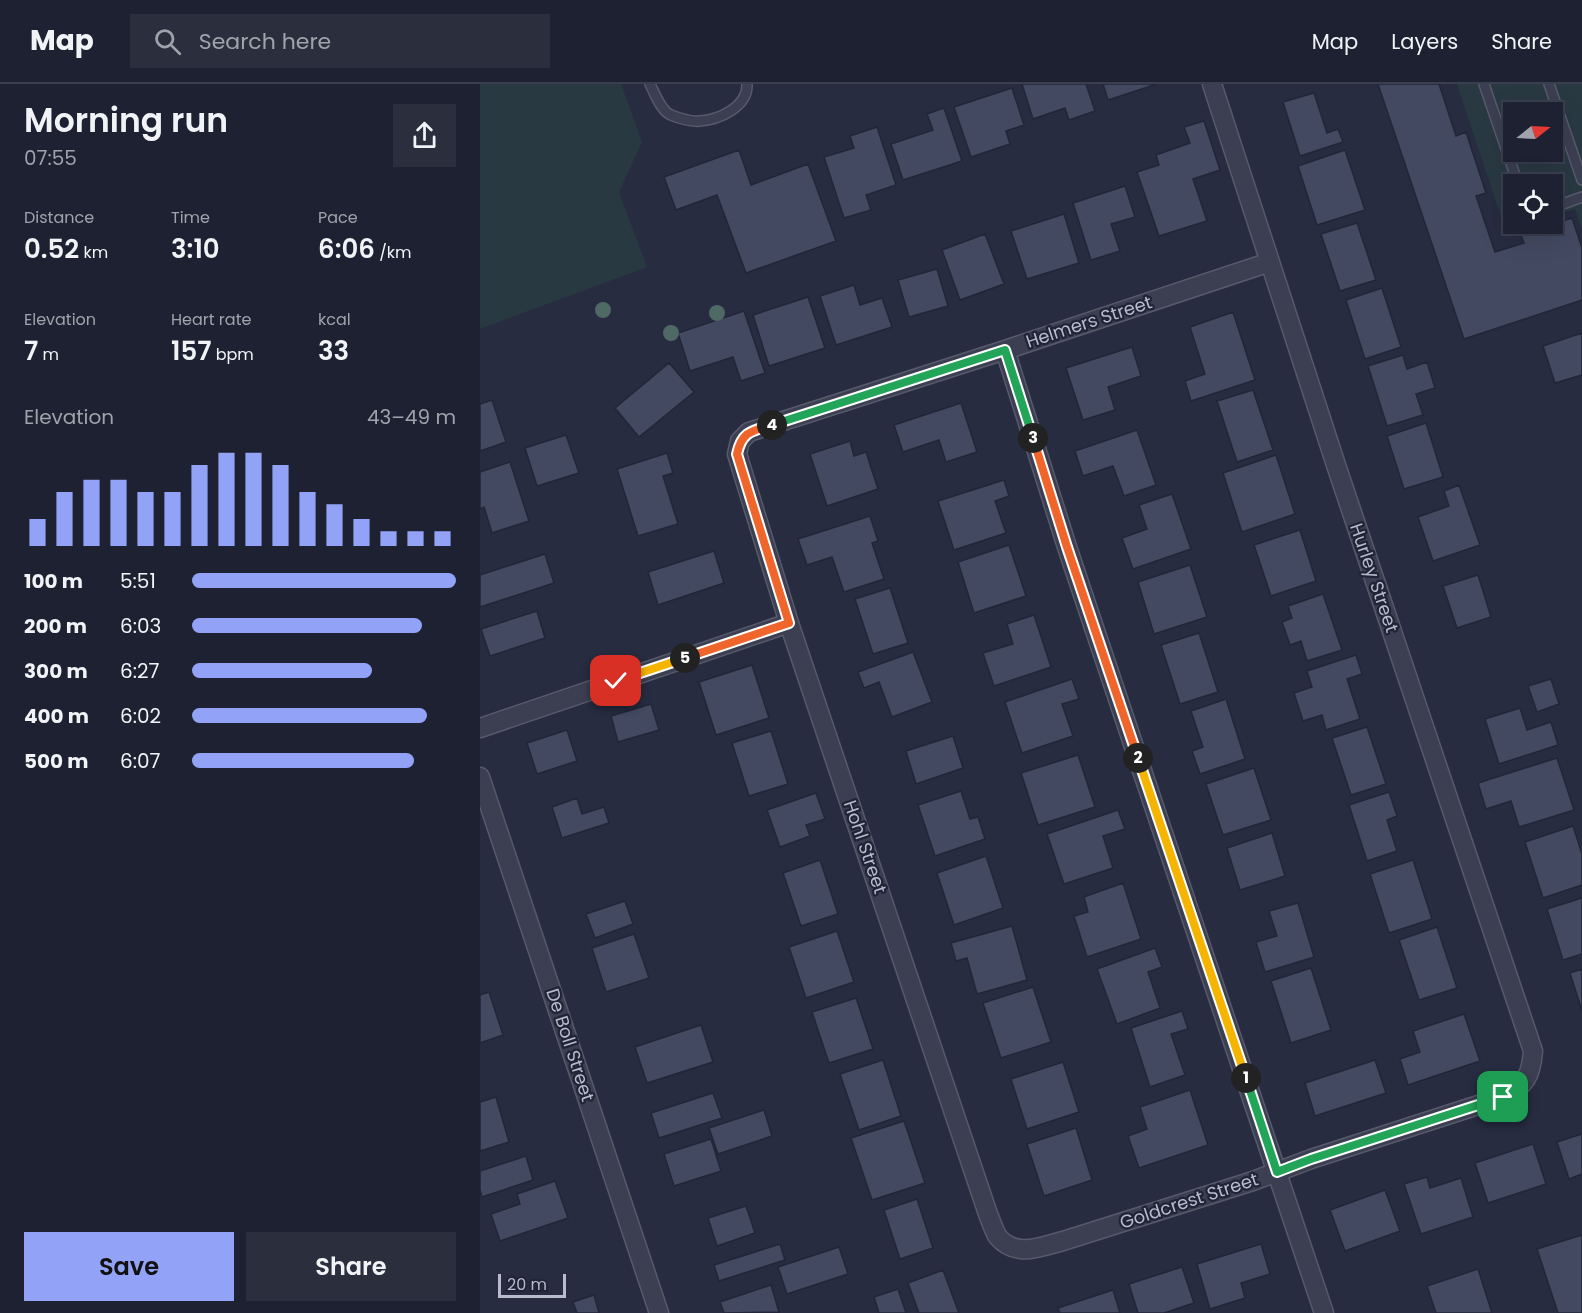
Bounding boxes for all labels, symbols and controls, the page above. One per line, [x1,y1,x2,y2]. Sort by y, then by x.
search box [130,14,550,68]
text: Map [30,21,94,60]
icon: search [151,25,184,58]
text: Search here [199,26,331,57]
text: Map [1312,27,1358,56]
text: Layers [1391,27,1458,56]
text: Share [1491,27,1552,56]
text: Morning run [24,97,228,144]
north arrow [1503,102,1563,162]
map controls [1503,102,1563,234]
button: share [393,104,456,167]
text: 07:55 [24,144,77,172]
button: locate [1503,174,1563,234]
text: Distance [24,206,94,229]
text: Time [171,206,210,229]
text: Pace [318,206,358,229]
text: 0.52 [24,231,79,267]
text: 3:10 [171,231,220,267]
text: 6:06 [318,231,375,267]
text: km [79,241,108,264]
text: /km [375,241,412,264]
street label: Helmers Street [1023,289,1155,354]
text: Elevation [24,308,96,331]
text: Heart rate [171,308,251,331]
text: kcal [318,308,351,331]
text: 7 [24,333,38,369]
text: 157 [171,333,211,369]
text: 33 [318,333,349,369]
text: m [38,343,59,366]
text: bpm [211,343,254,366]
text: Elevation [24,403,114,431]
text: 43–49 m [367,403,456,431]
pin: 4 [757,410,787,440]
text: 4 [767,413,777,436]
pin: 3 [1018,423,1048,453]
text: 3 [1028,426,1038,449]
street label: Hurley Street [1344,520,1405,636]
text: 100 m [24,567,83,595]
text: 5:51 [120,567,156,595]
text: 200 m [24,612,87,640]
text: 6:03 [120,612,161,640]
pin: 5 [670,643,700,673]
text: 5 [680,646,690,669]
pin [590,655,641,706]
text: 300 m [24,657,88,685]
text: 6:27 [120,657,159,685]
icon: check [599,664,632,697]
text: 400 m [24,702,89,730]
text: 6:02 [120,702,161,730]
pin: 2 [1123,743,1153,773]
text: 2 [1133,746,1143,769]
text: 500 m [24,747,89,775]
text: 6:07 [120,747,160,775]
street label: Hohl Street [838,797,893,897]
street label: De Boll Street [540,985,601,1105]
pin: 1 [1231,1063,1261,1093]
text: 1 [1243,1066,1249,1089]
pin [1477,1071,1528,1122]
icon: arrive [1486,1080,1519,1113]
street label: Goldcrest Street [1116,1166,1261,1235]
button: Save [24,1232,234,1301]
button: Share [246,1232,456,1301]
scale bar [498,1271,566,1298]
text: 20 m [507,1273,547,1296]

